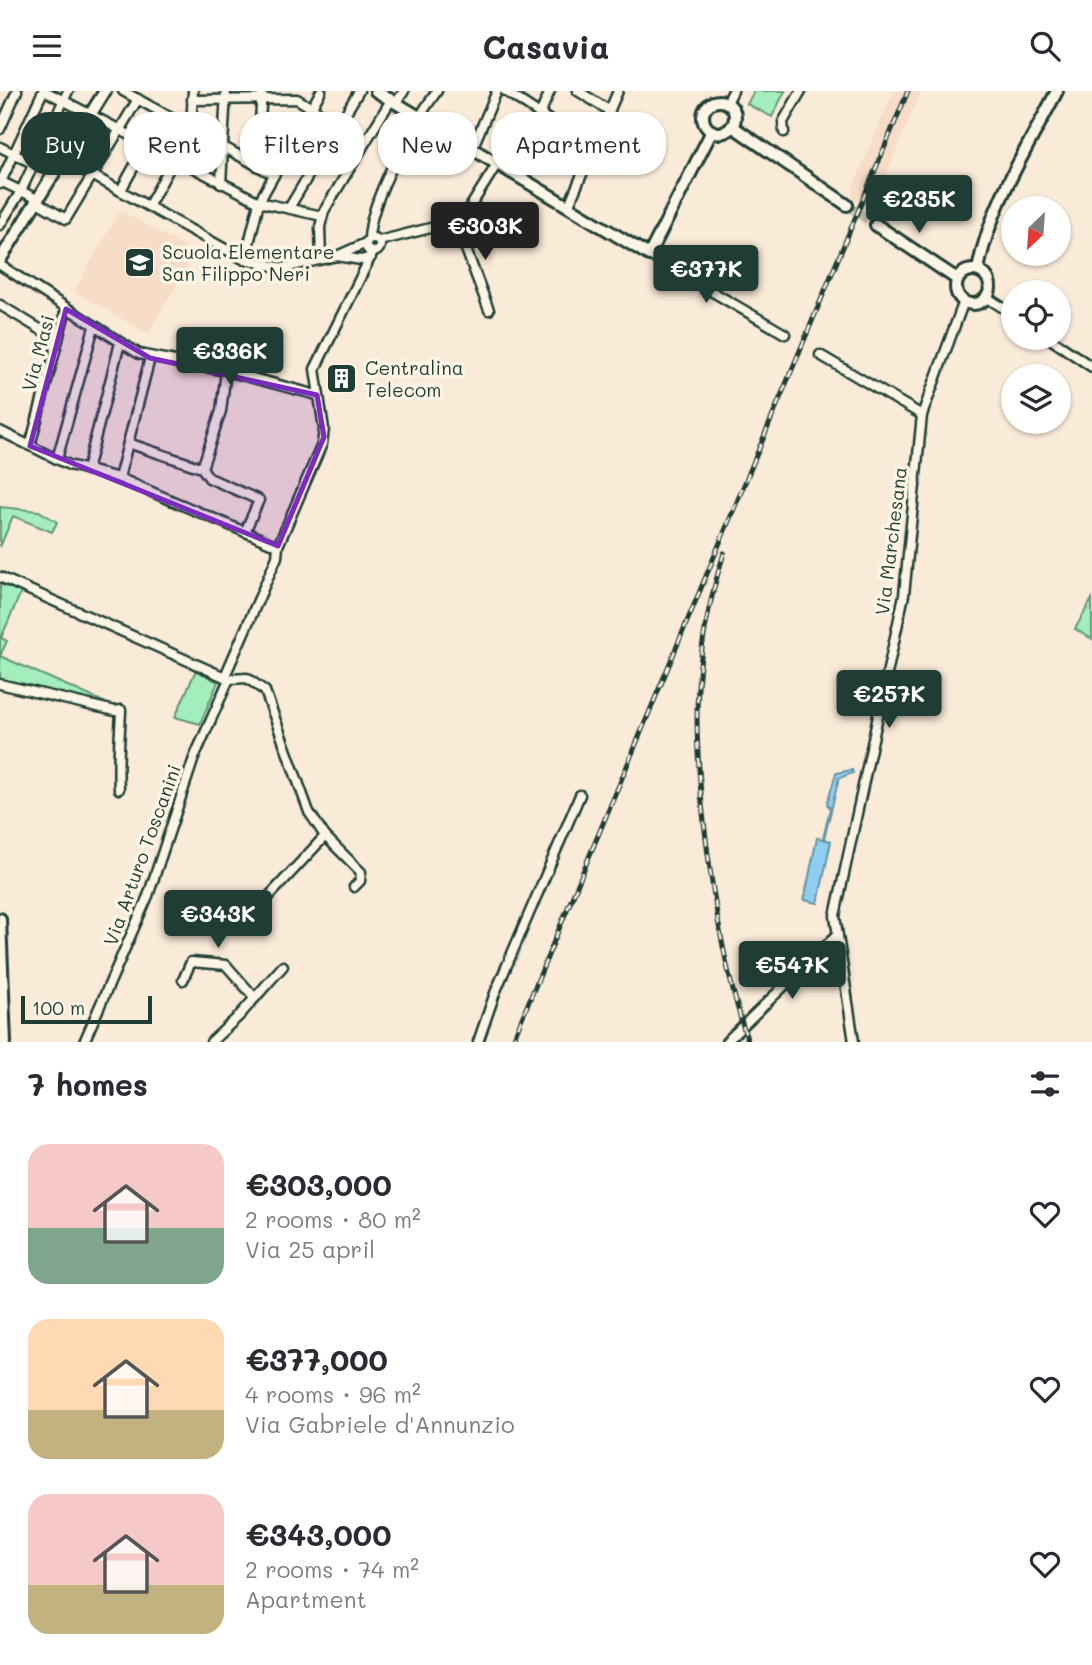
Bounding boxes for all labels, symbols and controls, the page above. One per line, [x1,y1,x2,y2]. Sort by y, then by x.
text: Casavia [483,25,609,67]
icon: menu [28,27,66,65]
icon: search [1026,27,1064,65]
chip: Buy [21,112,110,175]
chip: Rent [124,112,226,175]
chip: Filters [240,112,364,175]
chip: New [378,112,477,175]
chip: Apartment [491,112,666,175]
pin: €235K [870,176,968,235]
text: €235K [882,183,956,213]
north arrow [1001,196,1071,266]
map controls [1001,196,1071,434]
pin: €303K [436,202,534,262]
text: €303K [447,210,523,240]
place label: Scuola Elementare San Filippo Neri [162,239,335,286]
pin: €377K [657,245,755,305]
school or university icon: Scuola Elementare San Filippo Neri [122,246,156,280]
text: €377K [669,253,743,283]
button: locate [1001,280,1071,350]
street label: Via Masi [15,312,60,394]
pin: €336K [181,327,279,387]
text: €336K [192,335,268,365]
place label: Centralina Telecom [365,355,464,402]
building icon: Centralina Telecom [325,362,359,396]
button: layers [1001,364,1071,434]
street label: Via Marchesana [869,465,912,617]
pin: €257K [840,671,938,730]
text: €257K [853,678,925,708]
street label: Via Arturo Toscanini [97,761,186,949]
pin: €343K [169,891,267,950]
text: €343K [180,898,256,928]
pin: €547K [743,941,841,1001]
text: €547K [755,949,829,979]
scale bar [21,993,152,1025]
text: 100 m [32,995,85,1020]
text: 7 homes [28,1064,148,1104]
icon: filters [1026,1065,1064,1103]
text: €303,000 [245,1164,392,1204]
icon: home [84,1172,168,1256]
icon: heart [1026,1195,1064,1233]
text: 2 rooms · 80 m² [245,1204,421,1234]
text: Via 25 april [245,1234,375,1264]
text: €377,000 [245,1339,388,1379]
icon: home [84,1347,168,1431]
icon: heart [1026,1370,1064,1408]
text: 4 rooms · 96 m² [245,1379,421,1409]
text: Via Gabriele d'Annunzio [245,1409,515,1439]
text: €343,000 [245,1514,391,1554]
icon: home [84,1522,168,1606]
icon: heart [1026,1545,1064,1583]
text: 2 rooms · 74 m² [245,1554,419,1584]
text: Apartment [245,1584,367,1614]

